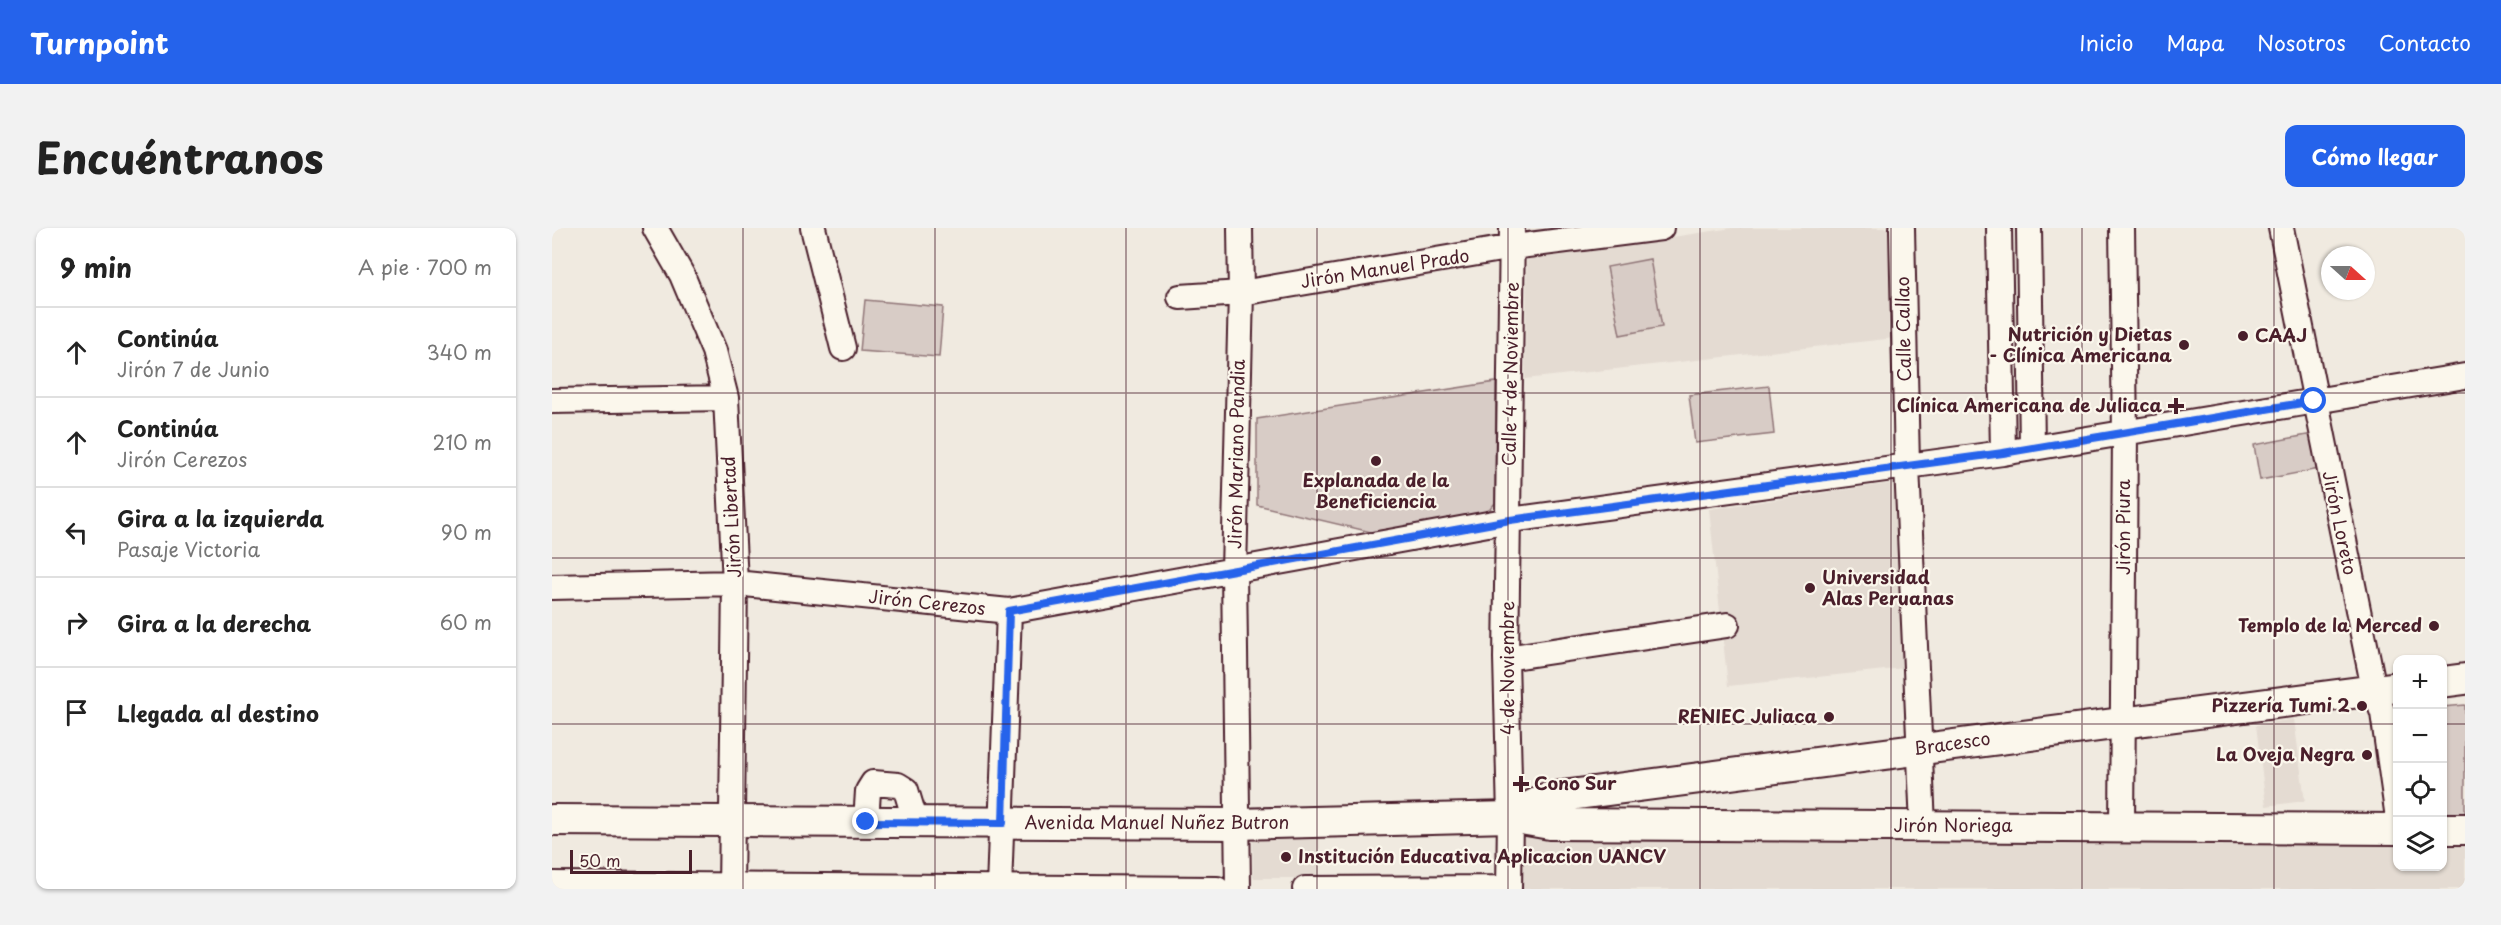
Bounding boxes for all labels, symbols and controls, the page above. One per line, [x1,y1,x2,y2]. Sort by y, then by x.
text: Turnpoint [30,21,169,64]
text: Inicio [2079,26,2133,58]
text: Mapa [2166,26,2224,58]
text: Nosotros [2257,26,2346,58]
text: Contacto [2379,26,2471,58]
text: Encuéntranos [36,125,324,188]
button: Cómo llegar [2285,125,2465,187]
street label: Jirón Manuel Prado [1298,241,1471,294]
north arrow [2321,246,2375,300]
text: 9 min [60,248,132,287]
text: A pie · 700 m [358,252,492,282]
street label: Calle Callao [1888,276,1917,382]
street label: Calle 4 de Noviembre [1494,281,1525,466]
place label: Nutrición y Dietas - Clínica Americana [1989,320,2172,368]
text: Continúa [117,321,219,354]
place label: CAAJ [2255,321,2307,348]
marker: CAAJ [2236,329,2250,343]
icon: ahead [60,336,93,369]
text: 340 m [427,337,492,367]
marker: Nutrición y Dietas - Clínica Americana [2177,338,2191,352]
text: Jirón 7 de Junio [117,354,270,384]
street label: Jirón Mariano Pandia [1220,358,1251,549]
route start [2300,387,2326,413]
place label: Clínica Americana de Juliaca [1897,391,2162,418]
marker: Clínica Americana de Juliaca [2167,397,2185,415]
text: Continúa [117,411,219,444]
icon: ahead [60,426,93,459]
text: 210 m [433,427,492,457]
text: Jirón Cerezos [117,444,247,474]
marker: Explanada de la Beneficiencia [1369,454,1383,468]
street label: Jirón Libertad [714,456,747,579]
place label: Explanada de la Beneficiencia [1302,466,1450,514]
street label: Jirón Loreto [2316,468,2365,577]
street label: Jirón Piura [2109,479,2136,575]
text: Gira a la izquierda [117,501,324,534]
icon: left [60,516,93,549]
text: 90 m [441,517,492,547]
text: Pasaje Victoria [117,534,260,564]
place label: Universidad Alas Peruanas [1821,563,1954,611]
marker: Universidad Alas Peruanas [1803,581,1817,595]
street label: Jirón Cerezos [867,582,987,621]
street label: 4 de Noviembre [1493,601,1520,735]
icon: right [60,606,93,639]
text: Gira a la derecha [117,606,311,639]
text: 60 m [440,607,492,637]
place label: Templo de la Merced [2238,611,2422,638]
marker: Templo de la Merced [2427,619,2441,633]
map controls [2393,655,2447,871]
button: + [2393,655,2447,709]
place label: Pizzería Tumi 2 [2212,691,2350,718]
icon: arrive [60,696,93,729]
text: Llegada al destino [117,696,319,729]
marker: Pizzería Tumi 2 [2355,699,2369,713]
place label: RENIEC Juliaca [1678,702,1817,729]
button: − [2393,709,2447,763]
marker: RENIEC Juliaca [1822,710,1836,724]
street label: Bracesco [1912,724,1992,761]
place label: La Oveja Negra [2216,740,2356,767]
marker: La Oveja Negra [2360,748,2374,762]
button: locate [2393,763,2447,817]
place label: Cono Sur [1534,769,1617,796]
marker: Cono Sur [1512,775,1530,793]
route end [852,808,878,834]
street label: Avenida Manuel Nuñez Butron [1025,808,1289,835]
street label: Jirón Noriega [1893,811,2013,838]
button: layers [2393,817,2447,871]
place label: Institución Educativa Aplicacion UANCV [1298,842,1666,869]
scale bar [570,847,692,874]
text: 50 m [579,848,620,872]
marker: Institución Educativa Aplicacion UANCV [1279,850,1293,864]

